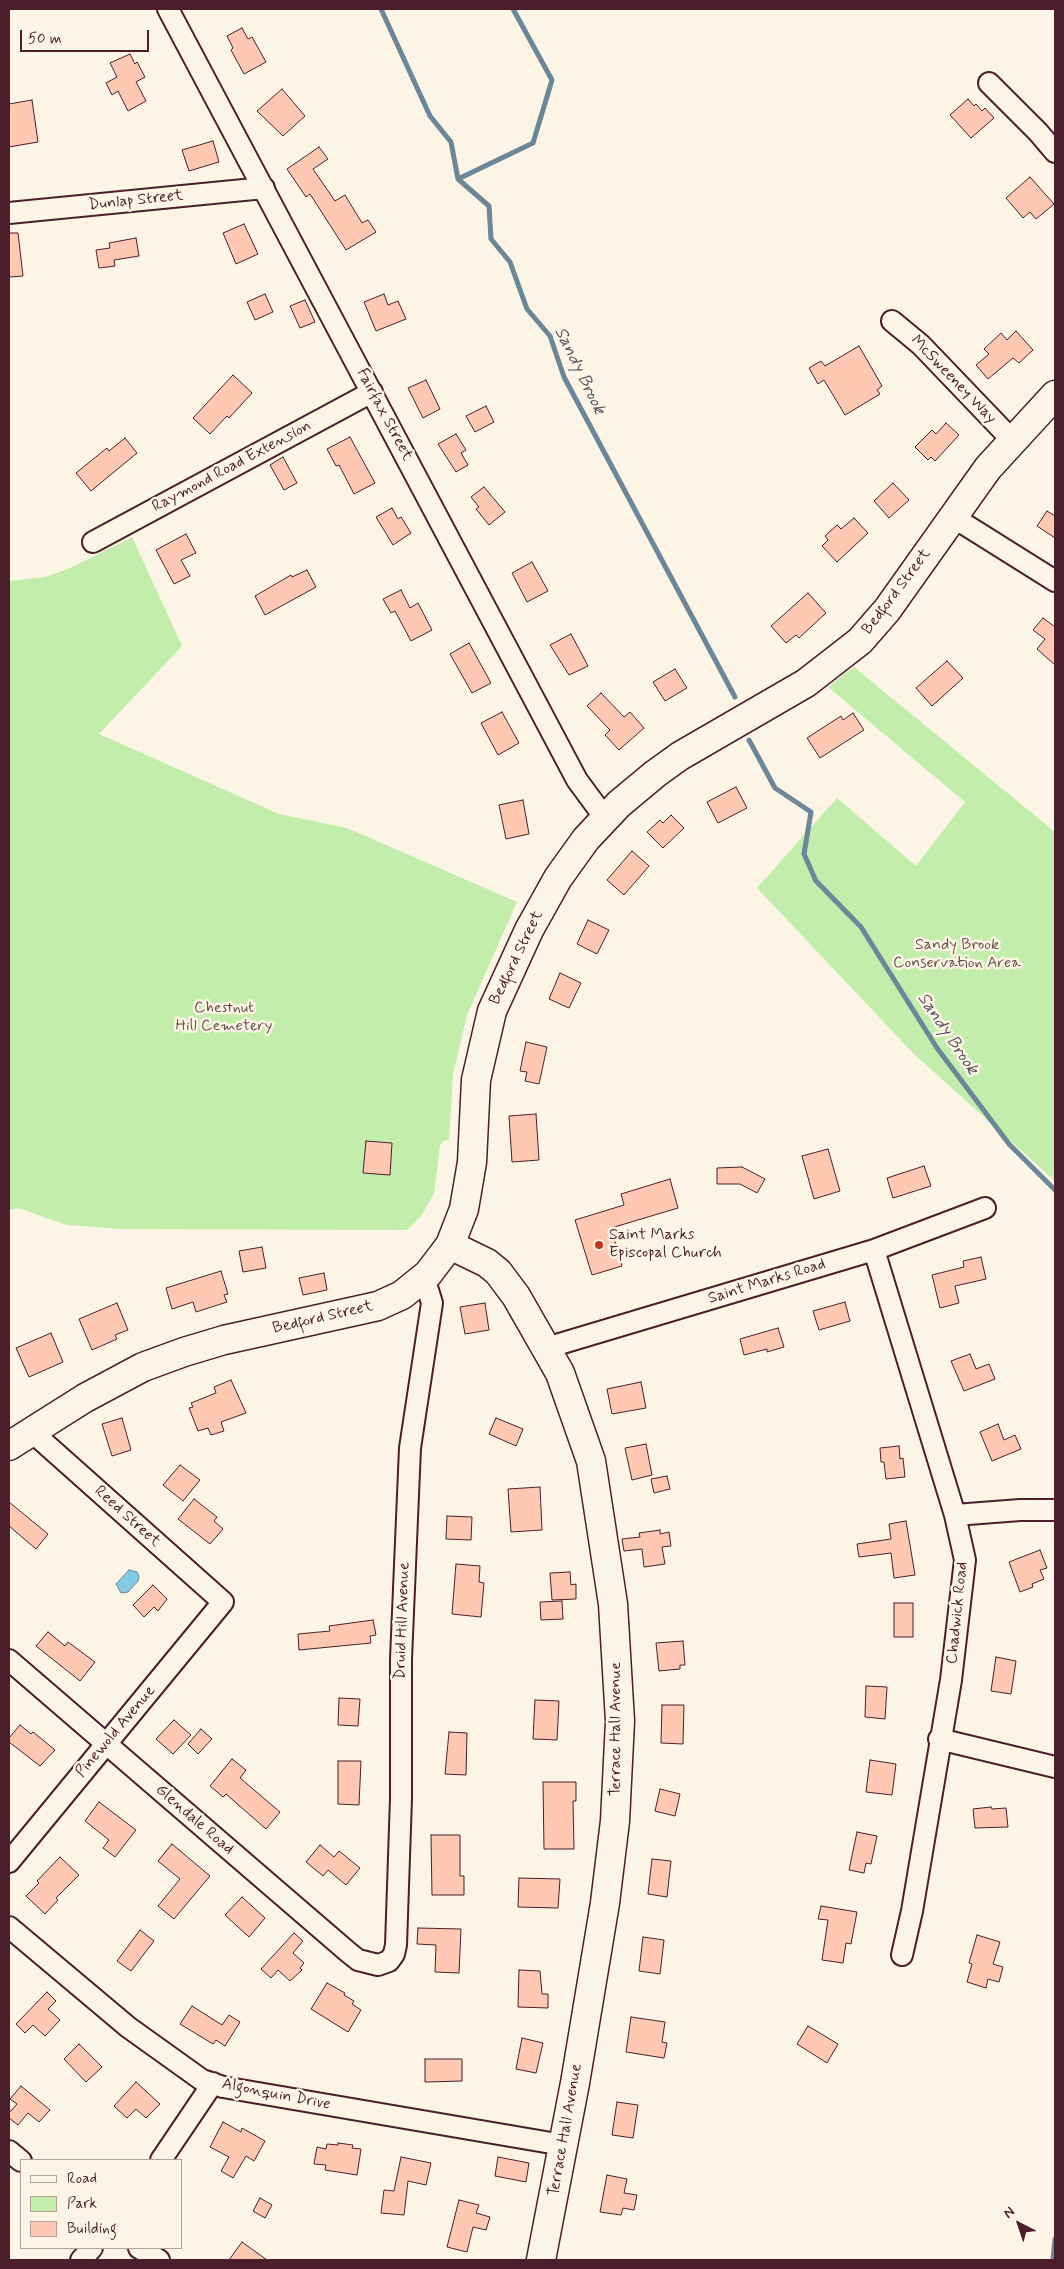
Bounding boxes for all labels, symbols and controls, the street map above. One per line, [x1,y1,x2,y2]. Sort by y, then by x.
scale bar [22,20,151,52]
text: 50 m [28,29,62,49]
street label: Dunlap Street [88,186,184,216]
water label: Sandy Brook [549,324,609,418]
street label: McSweeney Way [906,332,1000,428]
street label: Fairfax Street [352,366,416,464]
street label: Raymond Road Extension [149,417,315,517]
street label: Bedford Street [858,545,936,639]
street label: Bedford Street [486,908,548,1008]
park label: Sandy Brook Conservation Area [893,936,1021,974]
water label: Sandy Brook [912,989,982,1079]
park label: Chestnut Hill Cemetery [176,999,272,1037]
place label: Saint Marks Episcopal Church [609,1226,722,1264]
marker: Saint Marks Episcopal Church [593,1239,605,1251]
street label: Saint Marks Road [706,1255,828,1309]
street label: Bedford Street [271,1297,375,1339]
street label: Reed Street [90,1482,164,1552]
street label: Chadwick Road [943,1561,973,1665]
street label: Druid Hill Avenue [391,1562,415,1680]
street label: Terrace Hall Avenue [607,1662,627,1796]
street label: Pinewold Avenue [72,1682,160,1782]
street label: Glendale Road [151,1781,237,1859]
street label: Terrace Hall Avenue [545,2062,587,2198]
street label: Algonquin Drive [220,2075,332,2115]
legend [20,2159,182,2249]
text: Road [67,2169,97,2189]
text: Park [67,2194,97,2214]
north arrow [994,2199,1044,2249]
text: N [1000,2203,1019,2223]
text: Building [67,2219,117,2239]

